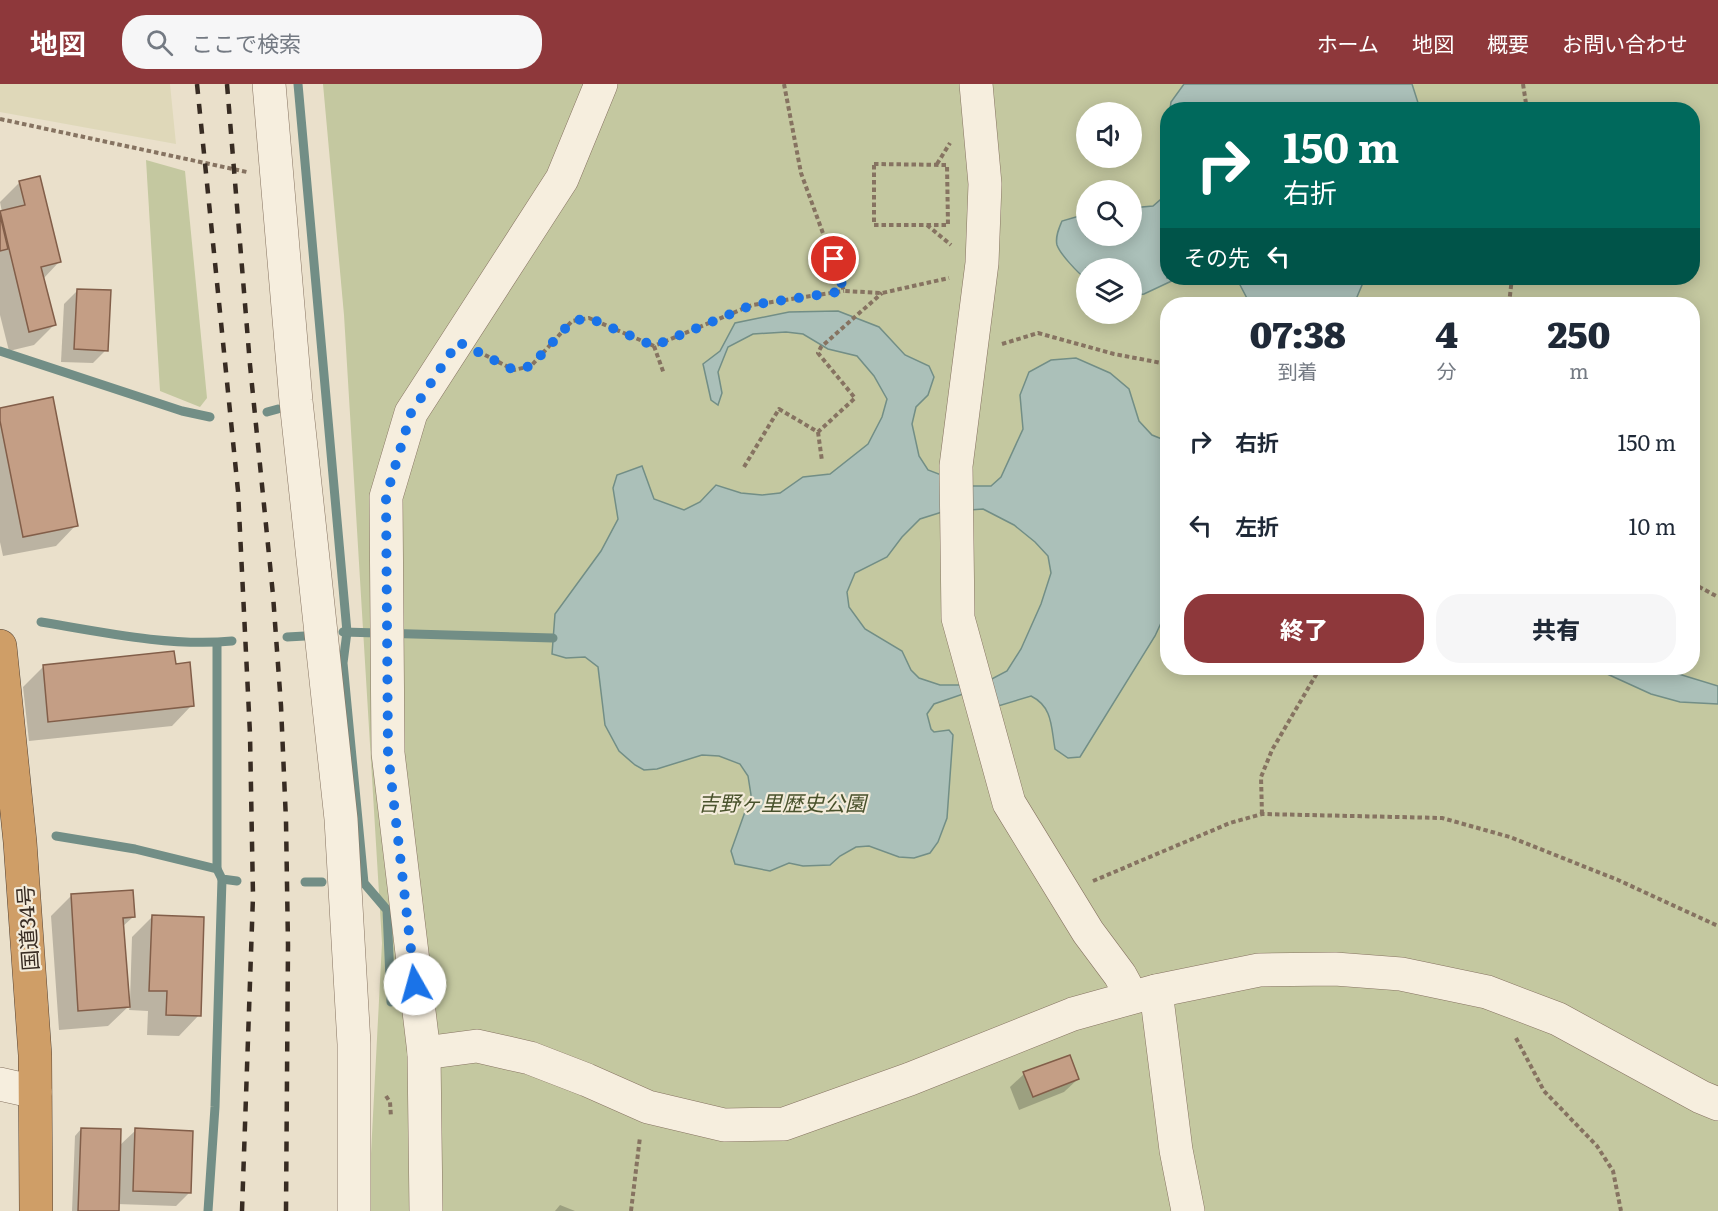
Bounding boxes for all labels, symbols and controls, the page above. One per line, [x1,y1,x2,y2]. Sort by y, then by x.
search box [122,15,542,69]
text: 地図 [30,21,86,63]
icon: search [143,26,176,59]
text: ここで検索 [191,26,301,59]
text: ホーム [1317,27,1379,58]
text: 地図 [1412,27,1454,58]
text: 概要 [1487,27,1529,58]
text: お問い合わせ [1562,27,1688,58]
map controls [1076,102,1142,324]
button: sound [1076,102,1142,168]
text: 150 m [1283,114,1399,176]
icon: right [1184,126,1262,204]
text: 右折 [1283,171,1337,211]
button: search [1076,180,1142,246]
pin [808,233,859,284]
text: その先 [1184,240,1250,273]
icon: left [1262,240,1295,273]
icon: arrive [817,242,850,275]
button: layers [1076,258,1142,324]
text: 07:38 [1249,306,1346,359]
text: 4 [1435,306,1458,359]
text: 250 [1547,306,1611,359]
text: 到着 [1278,355,1318,385]
text: 分 [1437,355,1457,385]
text: m [1569,355,1589,385]
icon: right [1184,425,1217,458]
text: 右折 [1235,425,1279,458]
text: 150 m [1617,425,1676,458]
icon: left [1184,509,1217,542]
text: 左折 [1235,509,1279,542]
text: 10 m [1629,509,1676,542]
button: 終了 [1184,594,1424,663]
button: 共有 [1436,594,1676,663]
park label: 吉野ヶ里歴史公園 [698,786,869,817]
street label: 国道34号 [8,884,44,972]
position arrow [383,952,447,1016]

